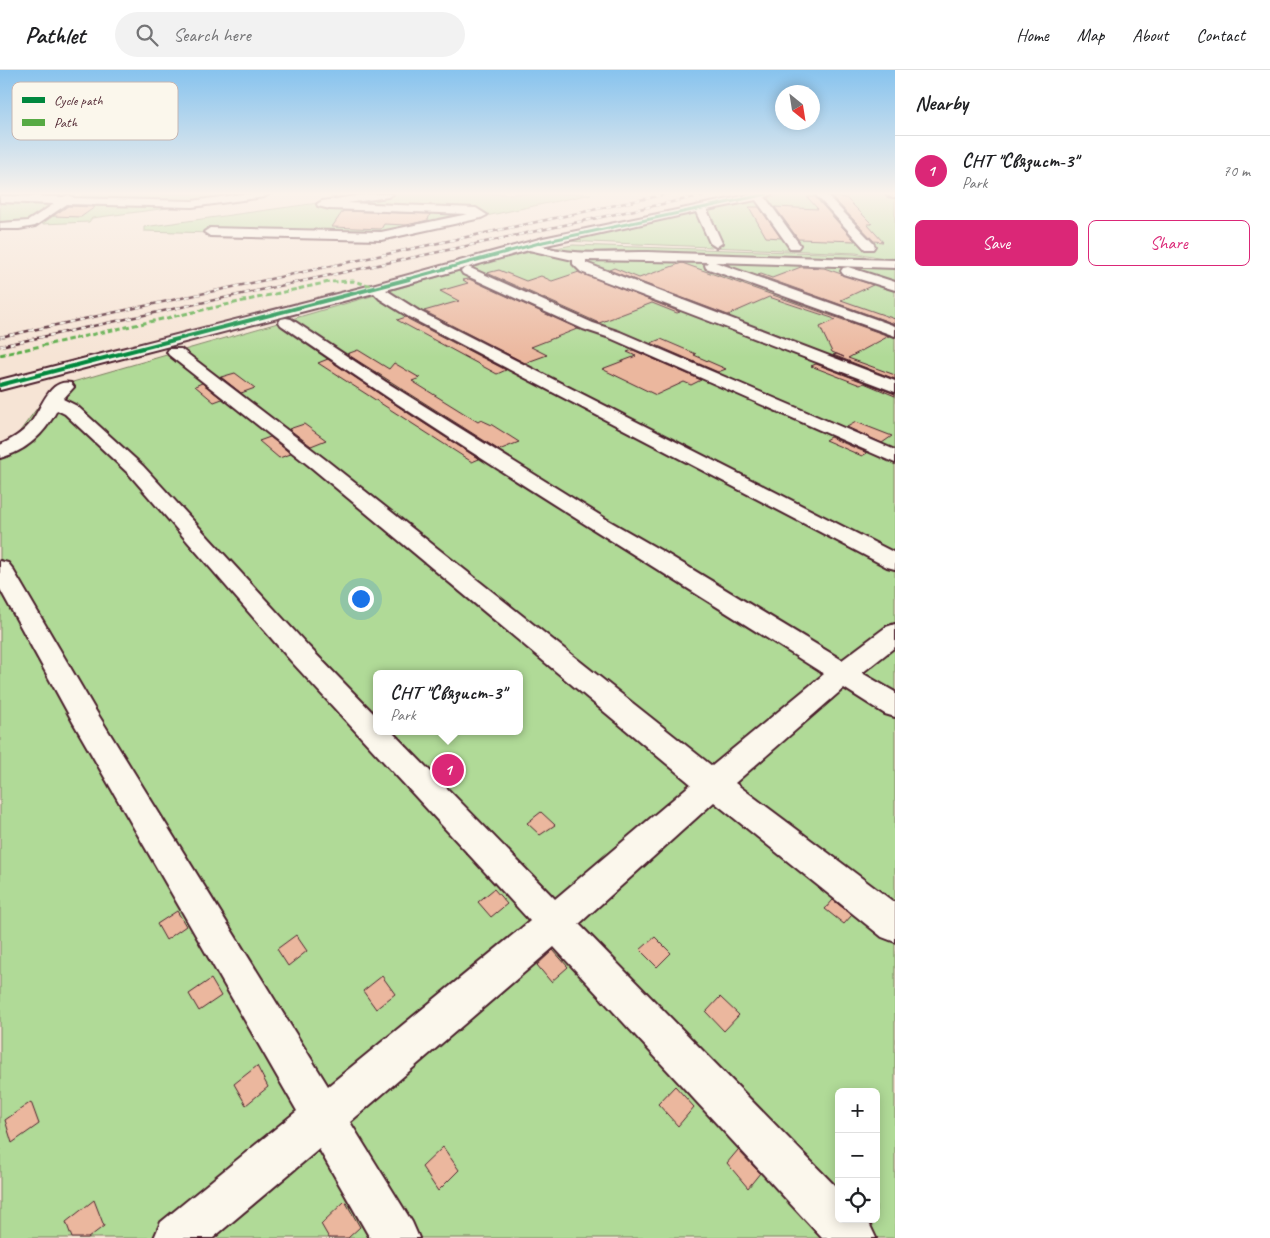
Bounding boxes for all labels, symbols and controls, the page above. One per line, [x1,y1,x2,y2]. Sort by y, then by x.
search box [115,12,465,57]
text: Pathlet [25,20,85,50]
icon: search [133,21,161,49]
text: Search here [173,23,251,47]
text: Home [1016,24,1049,46]
text: Map [1077,24,1104,46]
text: About [1132,24,1168,46]
text: Contact [1196,24,1245,46]
legend [12,82,178,140]
north arrow [775,85,820,130]
text: Nearby [915,90,968,116]
text: Cycle path [54,92,103,109]
text: Path [54,114,78,131]
text: СНТ "Связист-3" [962,149,1078,173]
text: 1 [927,161,935,181]
text: 70 m [1223,161,1250,181]
text: Park [962,173,987,193]
button: Save [915,220,1078,266]
button: Share [1088,220,1250,266]
your location [348,586,374,612]
popup [373,670,523,735]
text: СНТ "Связист-3" [390,681,506,705]
text: Park [390,705,416,725]
pin: 1 [432,751,464,789]
map controls [835,1088,880,1223]
button: + [835,1088,880,1133]
button: − [835,1133,880,1178]
button: locate [835,1178,880,1223]

